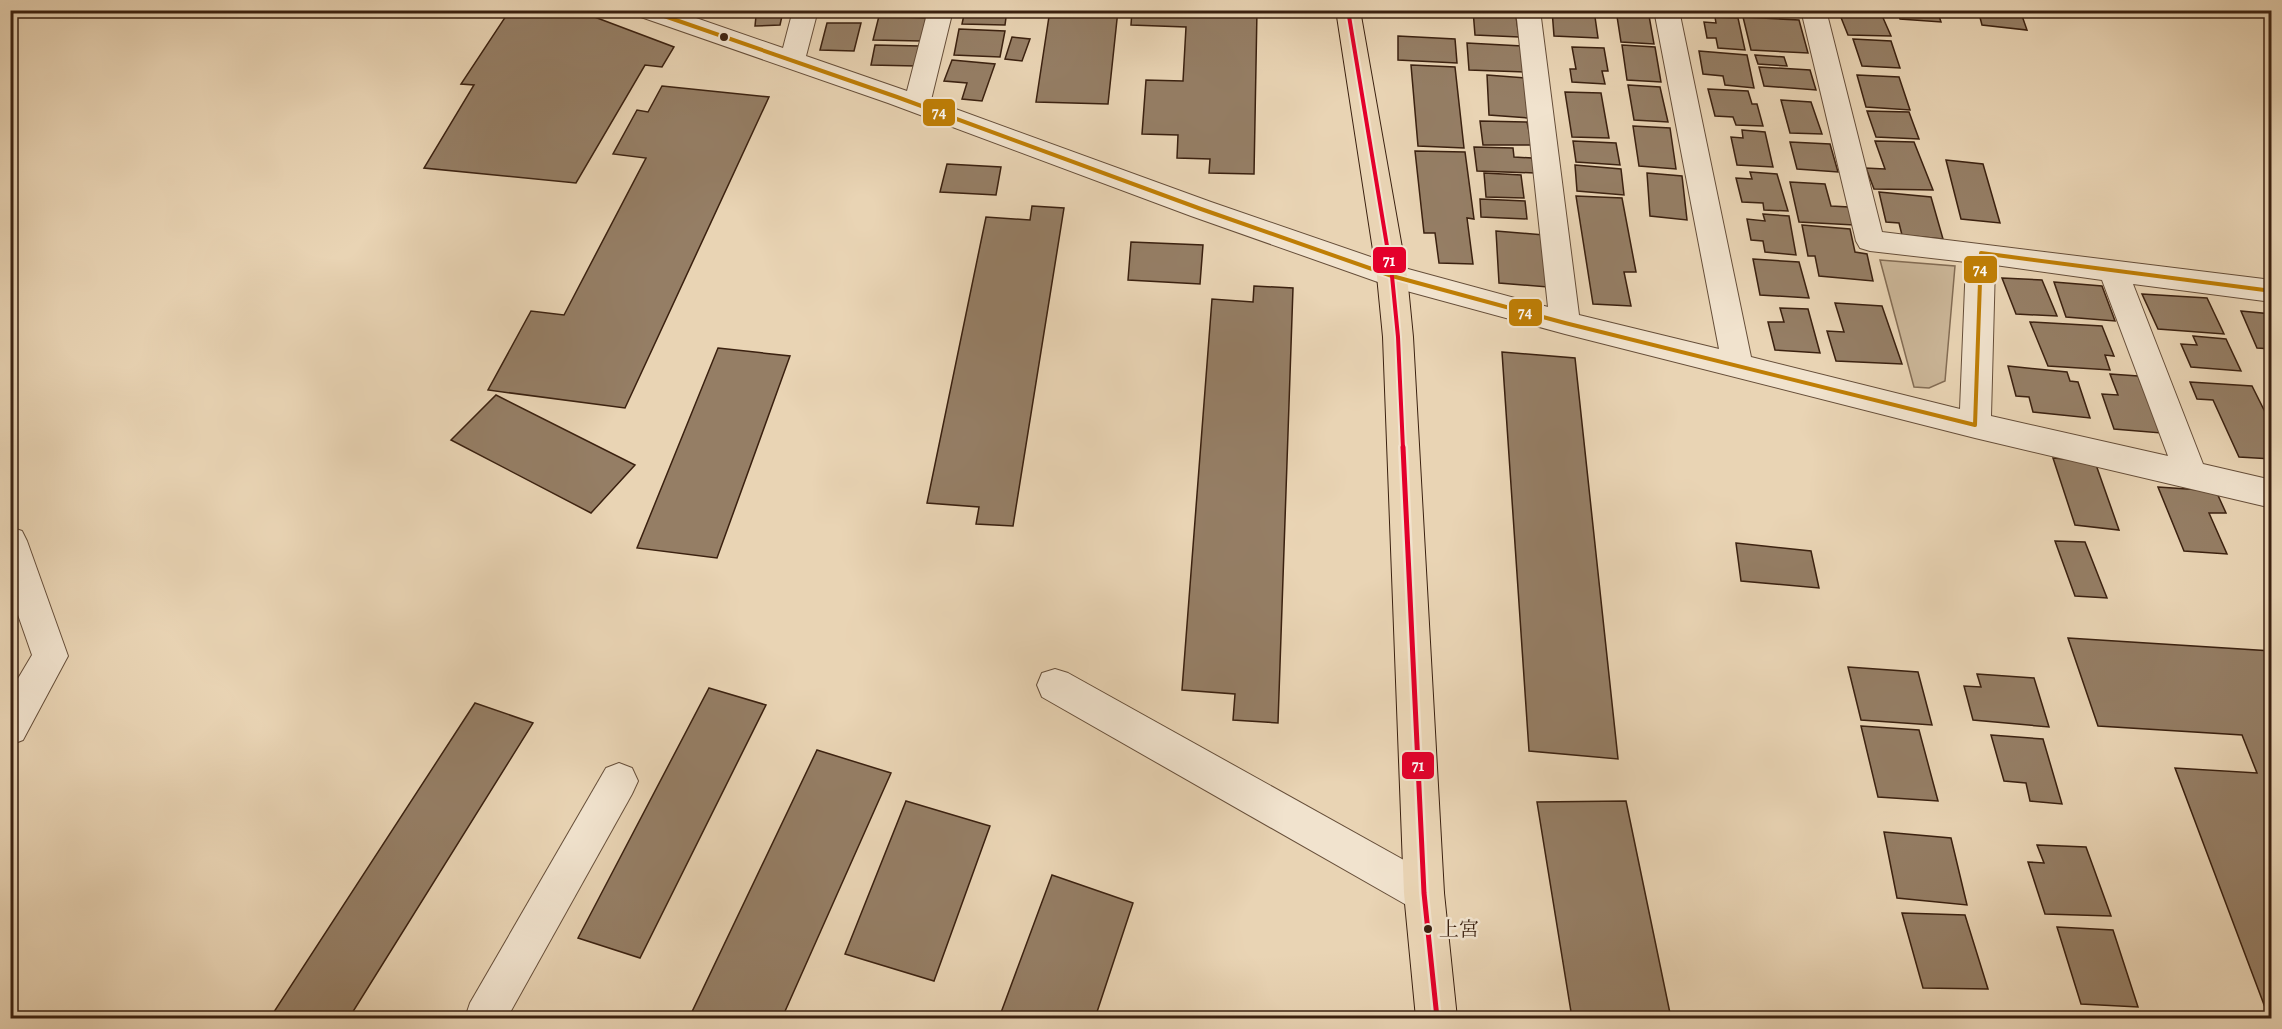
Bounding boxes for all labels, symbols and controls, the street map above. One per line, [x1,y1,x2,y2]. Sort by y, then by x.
unlabelled marker [718,31,730,43]
line badge: 74 [922,98,956,127]
text: 74 [932,102,947,124]
line badge: 71 [1372,246,1407,274]
text: 71 [1383,250,1396,272]
line badge: 74 [1963,255,1998,284]
text: 74 [1973,259,1988,281]
line badge: 74 [1508,298,1543,327]
text: 74 [1518,302,1533,324]
line badge: 71 [1401,751,1435,780]
text: 71 [1412,755,1425,777]
place label: 上宮 [1439,916,1479,943]
marker: 上宮 [1422,923,1434,935]

